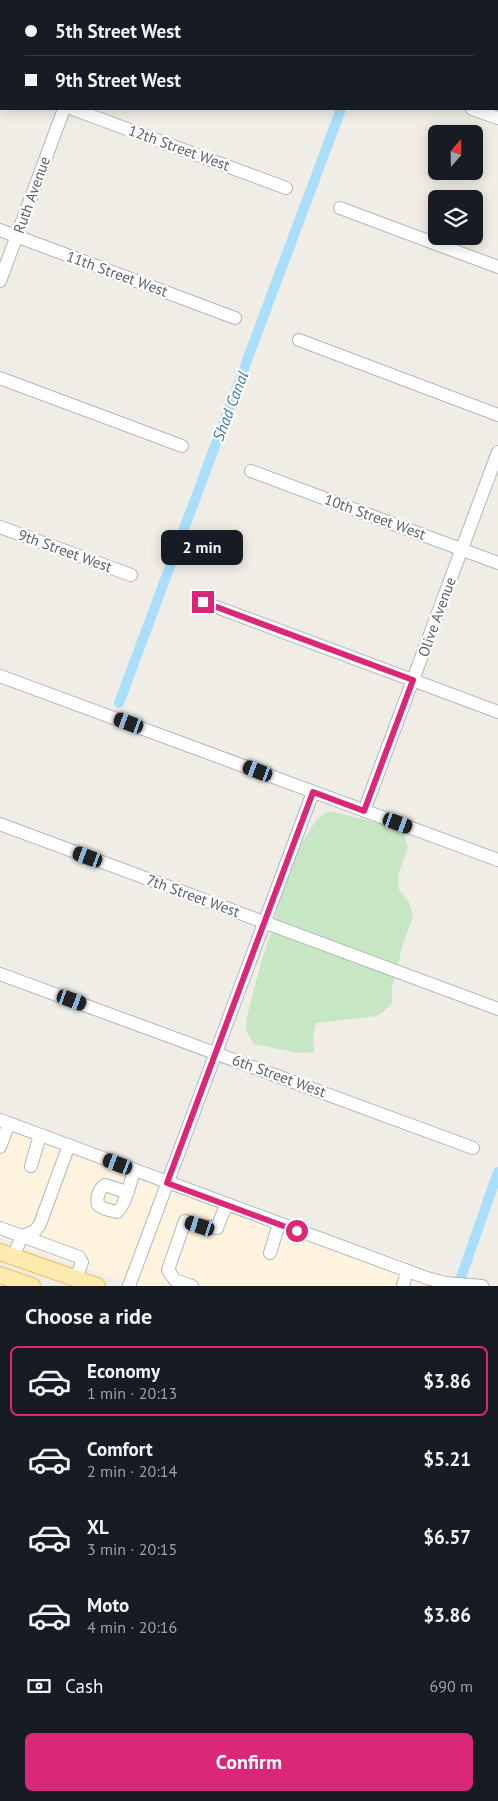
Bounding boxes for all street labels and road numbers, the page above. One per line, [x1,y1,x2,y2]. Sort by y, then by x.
street label: 12th Street West [126,120,232,175]
street label: Ruth Avenue [9,154,54,236]
street label: 11th Street West [64,246,170,301]
street label: 10th Street West [322,489,428,544]
street label: 9th Street West [16,525,115,576]
street label: Olive Avenue [413,574,460,659]
street label: 7th Street West [144,870,242,921]
street label: 6th Street West [230,1050,329,1101]

